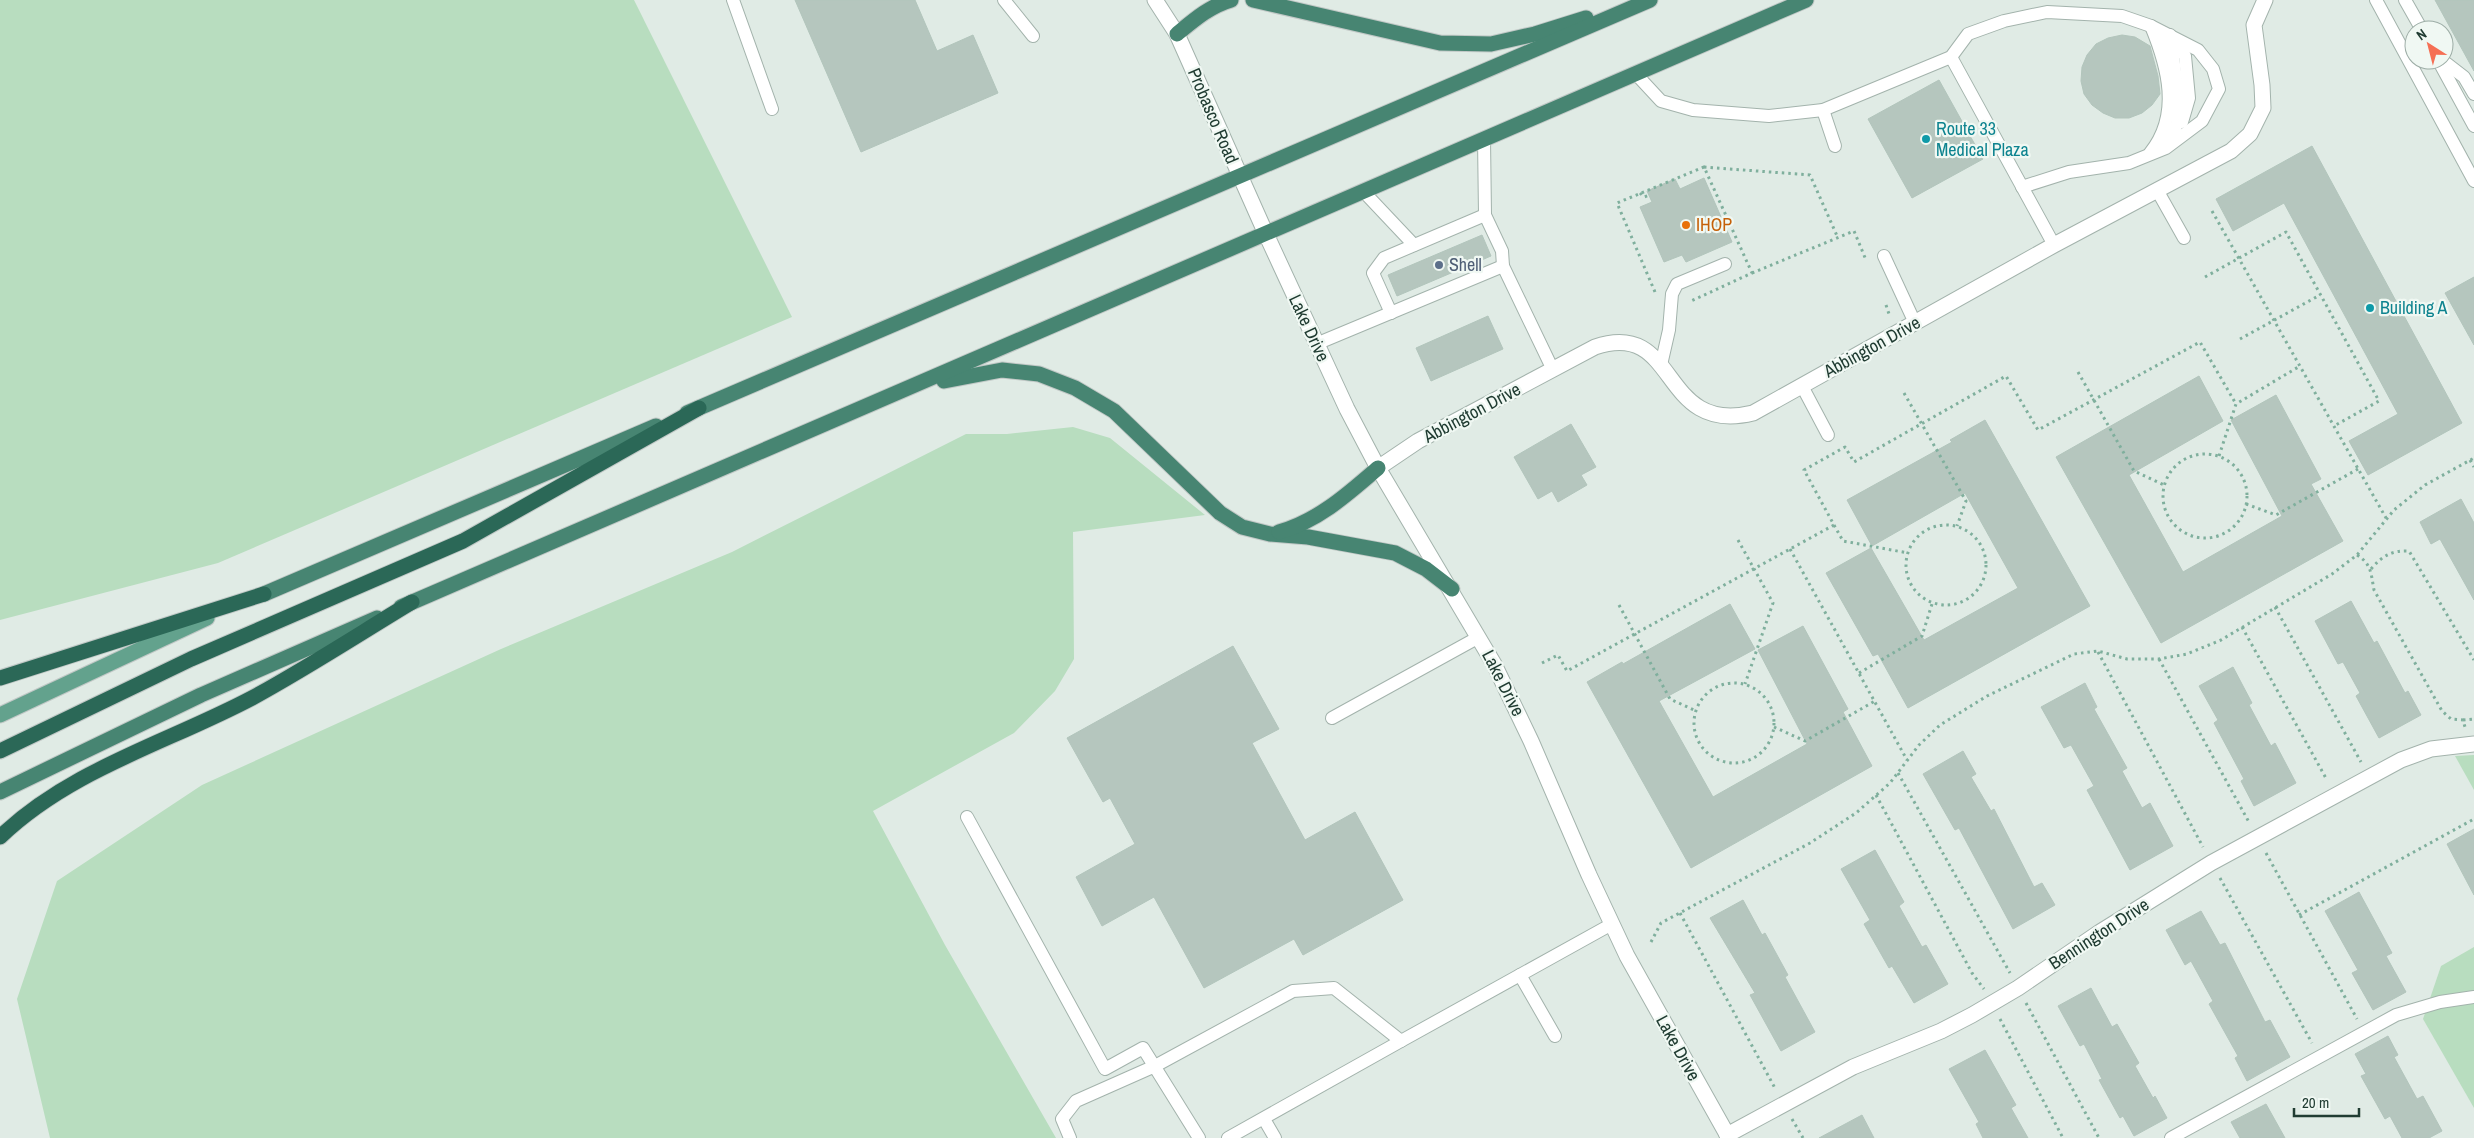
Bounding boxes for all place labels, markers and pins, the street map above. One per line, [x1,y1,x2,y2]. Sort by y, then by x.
place label: Route 33 Medical Plaza [1936,116,2029,162]
marker: Route 33 Medical Plaza [1920,133,1932,145]
place label: IHOP [1696,212,1732,237]
marker: IHOP [1680,219,1692,231]
place label: Shell [1449,252,1482,277]
marker: Shell [1433,259,1445,271]
place label: Building A [2380,295,2447,320]
marker: Building A [2364,302,2376,314]

